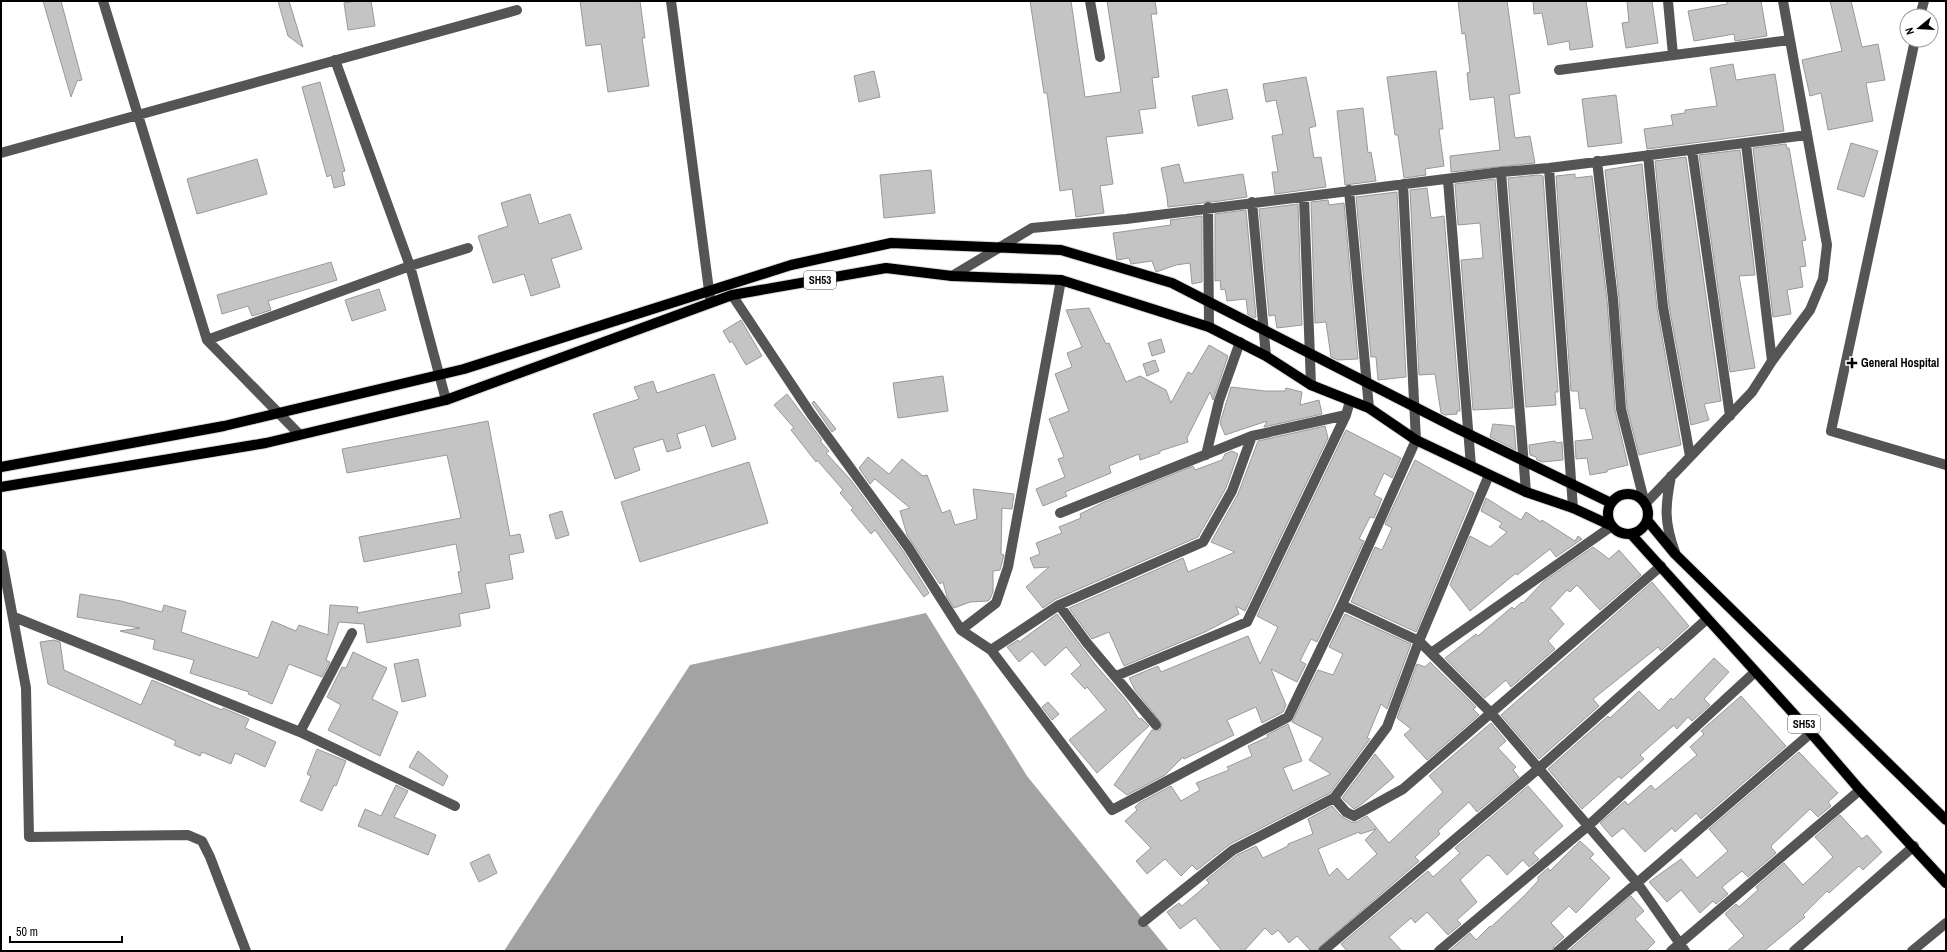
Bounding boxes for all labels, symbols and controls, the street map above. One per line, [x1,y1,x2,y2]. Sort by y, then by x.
north arrow [1899,8,1939,48]
text: N [1902,26,1917,36]
road number: SH53 [804,271,836,289]
place label: General Hospital [1861,355,1939,371]
marker: General Hospital [1846,357,1858,369]
road number: SH53 [1788,715,1820,733]
scale bar [10,918,122,944]
text: 50 m [16,924,38,940]

